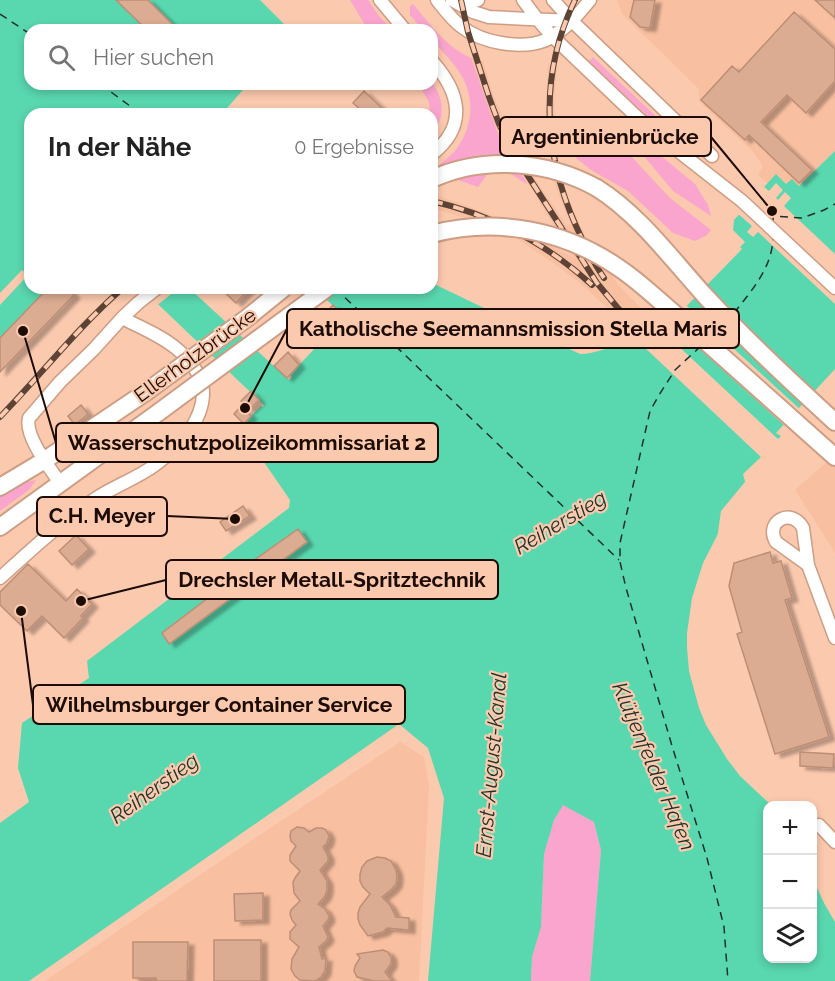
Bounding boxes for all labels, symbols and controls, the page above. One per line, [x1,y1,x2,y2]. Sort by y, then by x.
search box [24,24,438,90]
icon: search [45,41,78,74]
text: Hier suchen [93,44,214,70]
callout: Argentinienbrücke [500,117,711,156]
text: Argentinienbrücke [511,124,699,149]
text: In der Nähe [48,132,191,162]
text: 0 Ergebnisse [294,135,414,159]
street label: Ellerholzbrücke [129,303,261,407]
callout: Katholische Seemannsmission Stella Maris [287,309,739,348]
text: Katholische Seemannsmission Stella Maris [299,316,727,341]
callout: Wasserschutzpolizeikommissariat 2 [56,423,438,462]
text: Wasserschutzpolizeikommissariat 2 [68,430,426,455]
water label: Reiherstieg [509,485,611,559]
callout: C.H. Meyer [37,497,167,536]
text: C.H. Meyer [49,503,155,528]
callout: Drechsler Metall-Spritztechnik [166,560,498,599]
text: Drechsler Metall-Spritztechnik [178,567,486,592]
water label: Ernst-August-Kanal [470,672,512,858]
water label: Klütjenfelder Hafen [607,678,701,854]
callout: Wilhelmsburger Container Service [33,685,405,724]
text: Wilhelmsburger Container Service [46,692,393,717]
water label: Reiherstieg [105,747,203,829]
map controls [763,801,817,963]
button: + [763,801,817,855]
button: − [763,855,817,909]
button: layers [763,909,817,963]

